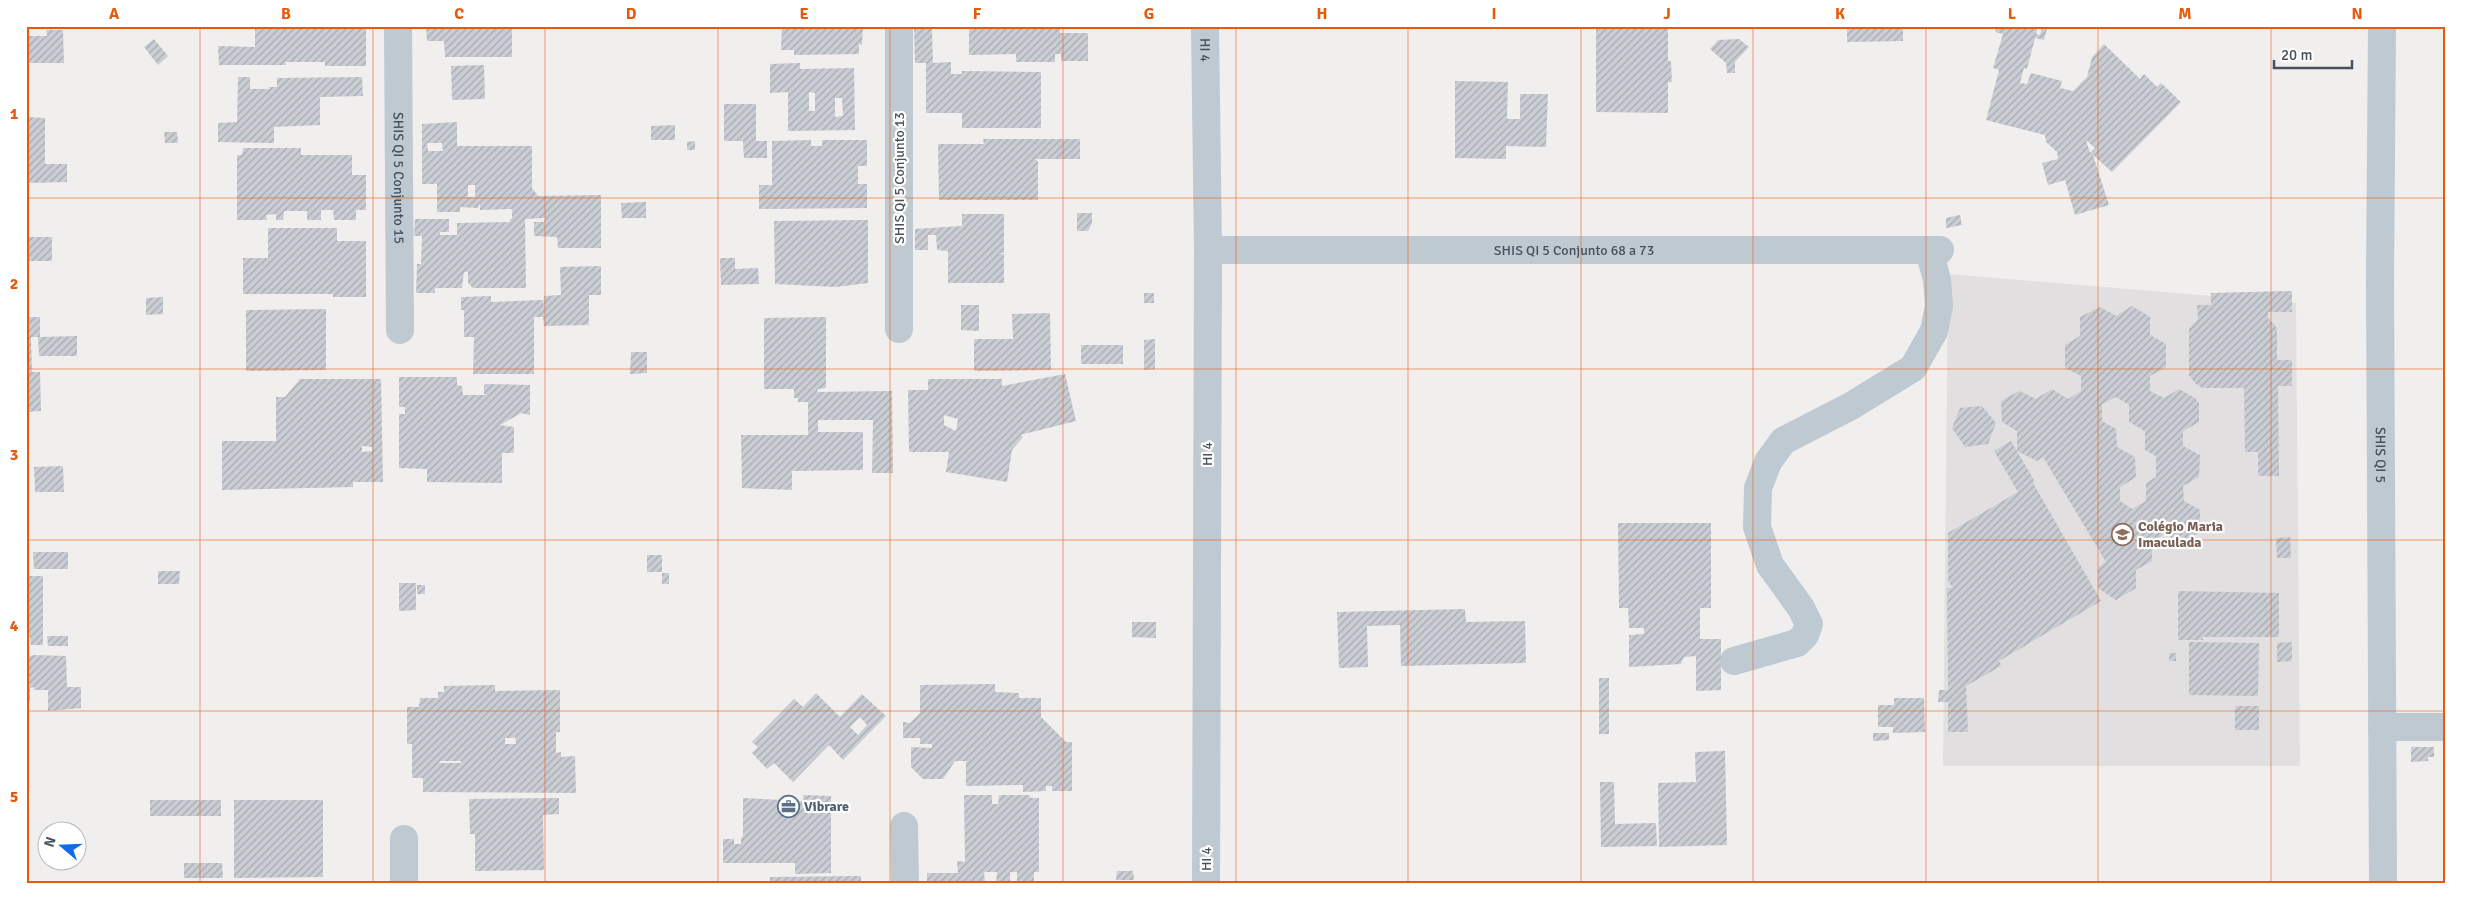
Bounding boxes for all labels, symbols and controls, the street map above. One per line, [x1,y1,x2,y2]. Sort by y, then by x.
text: A [109,4,120,24]
text: B [281,4,291,24]
text: C [454,4,464,24]
text: D [626,4,637,24]
text: E [799,4,809,24]
text: F [973,4,982,24]
text: G [1144,4,1154,24]
text: H [1317,4,1327,24]
text: I [1491,4,1497,24]
text: J [1663,4,1671,24]
text: K [1835,4,1845,24]
text: L [2008,4,2017,24]
text: M [2178,4,2192,24]
text: N [2351,4,2363,24]
street label: HI 4 [1197,38,1214,63]
scale bar [2274,38,2351,70]
text: 20 m [2281,46,2312,64]
text: 1 [10,104,19,124]
street label: SHIS QI 5 Conjunto 15 [390,112,408,244]
street label: SHIS QI 5 Conjunto 13 [891,112,908,244]
street label: SHIS QI 5 Conjunto 68 a 73 [1494,242,1654,259]
text: 2 [10,274,18,294]
street label: SHIS QI 5 [2372,427,2390,483]
street label: HI 4 [1199,441,1216,466]
text: 3 [10,445,18,465]
place label: Colégio Maria Imaculada [2138,518,2223,551]
school or university icon: Colégio Maria Imaculada [2110,522,2134,546]
text: 4 [10,616,19,636]
text: 5 [10,787,18,807]
office icon: Vibrare [776,794,800,818]
place label: Vibrare [804,798,849,815]
north arrow [38,822,88,872]
text: N [41,835,60,849]
street label: HI 4 [1198,846,1215,871]

